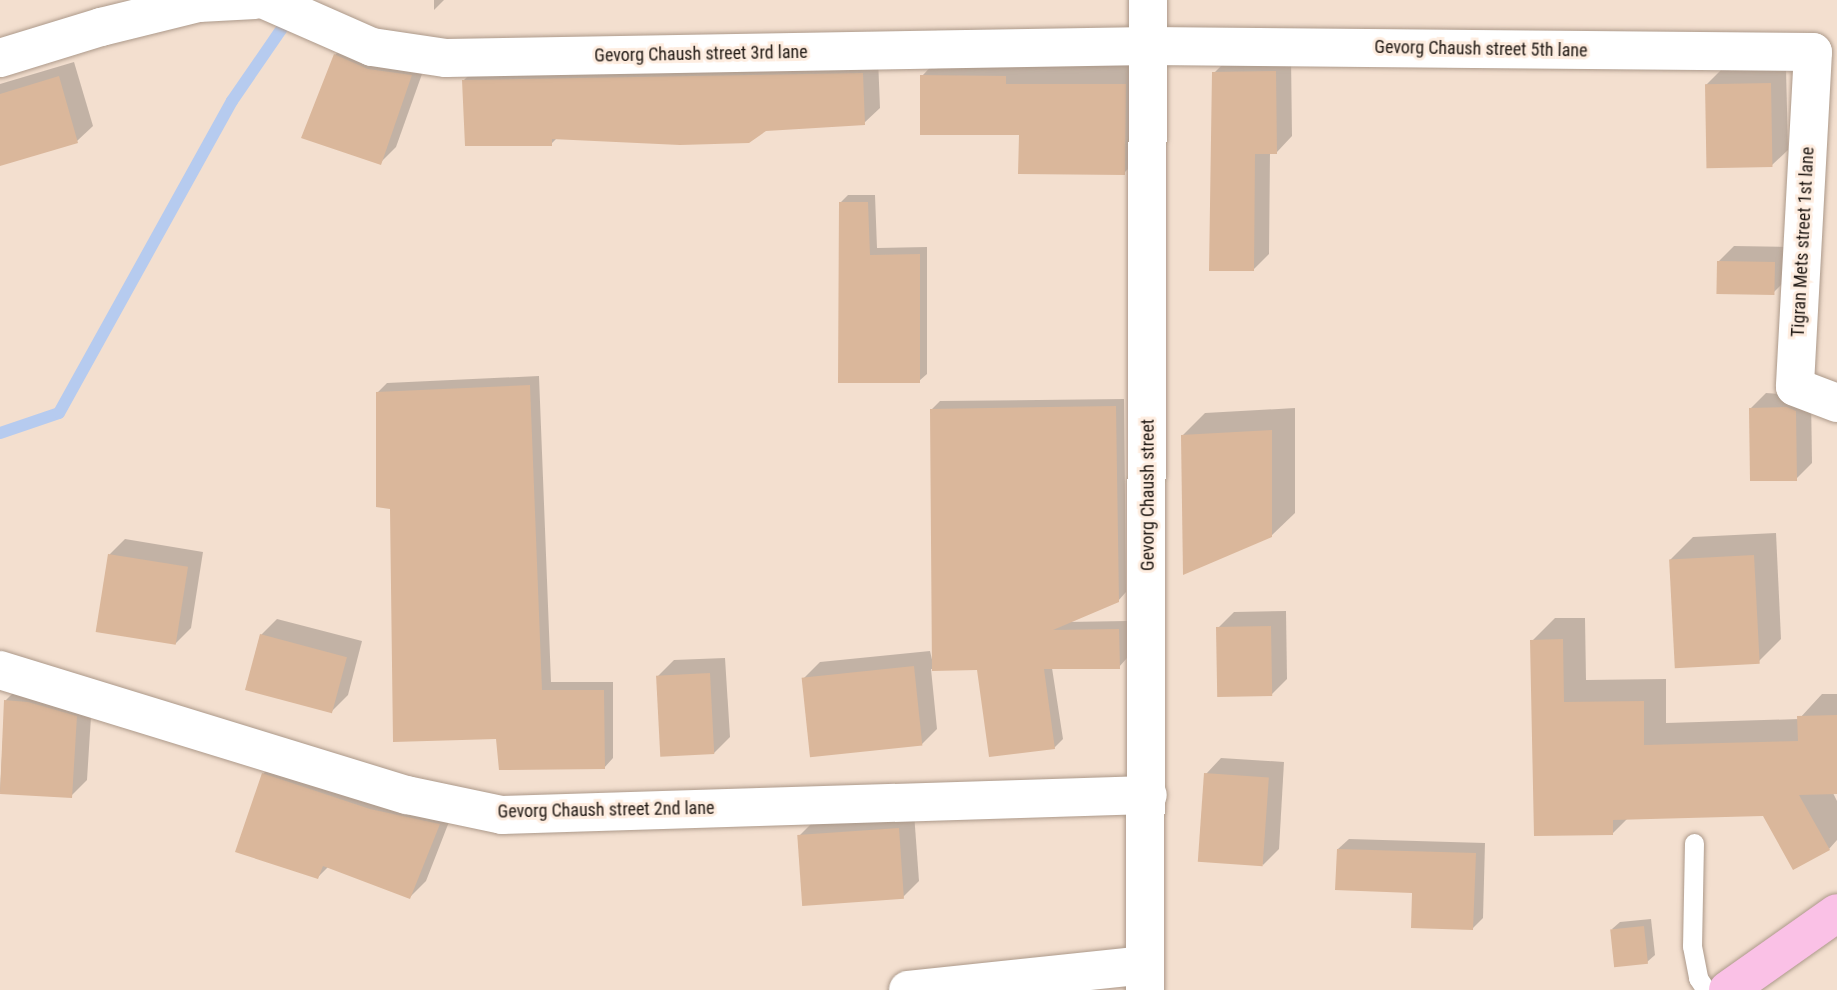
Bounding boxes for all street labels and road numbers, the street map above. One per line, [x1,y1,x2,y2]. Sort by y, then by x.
street label: Gevorg Chaush street 5th lane [1374,36,1588,62]
street label: Gevorg Chaush street 3rd lane [594,41,808,67]
street label: Tigran Mets street 1st lane [1787,146,1819,338]
street label: Gevorg Chaush street [1137,419,1159,571]
street label: Gevorg Chaush street 2nd lane [497,797,715,823]

